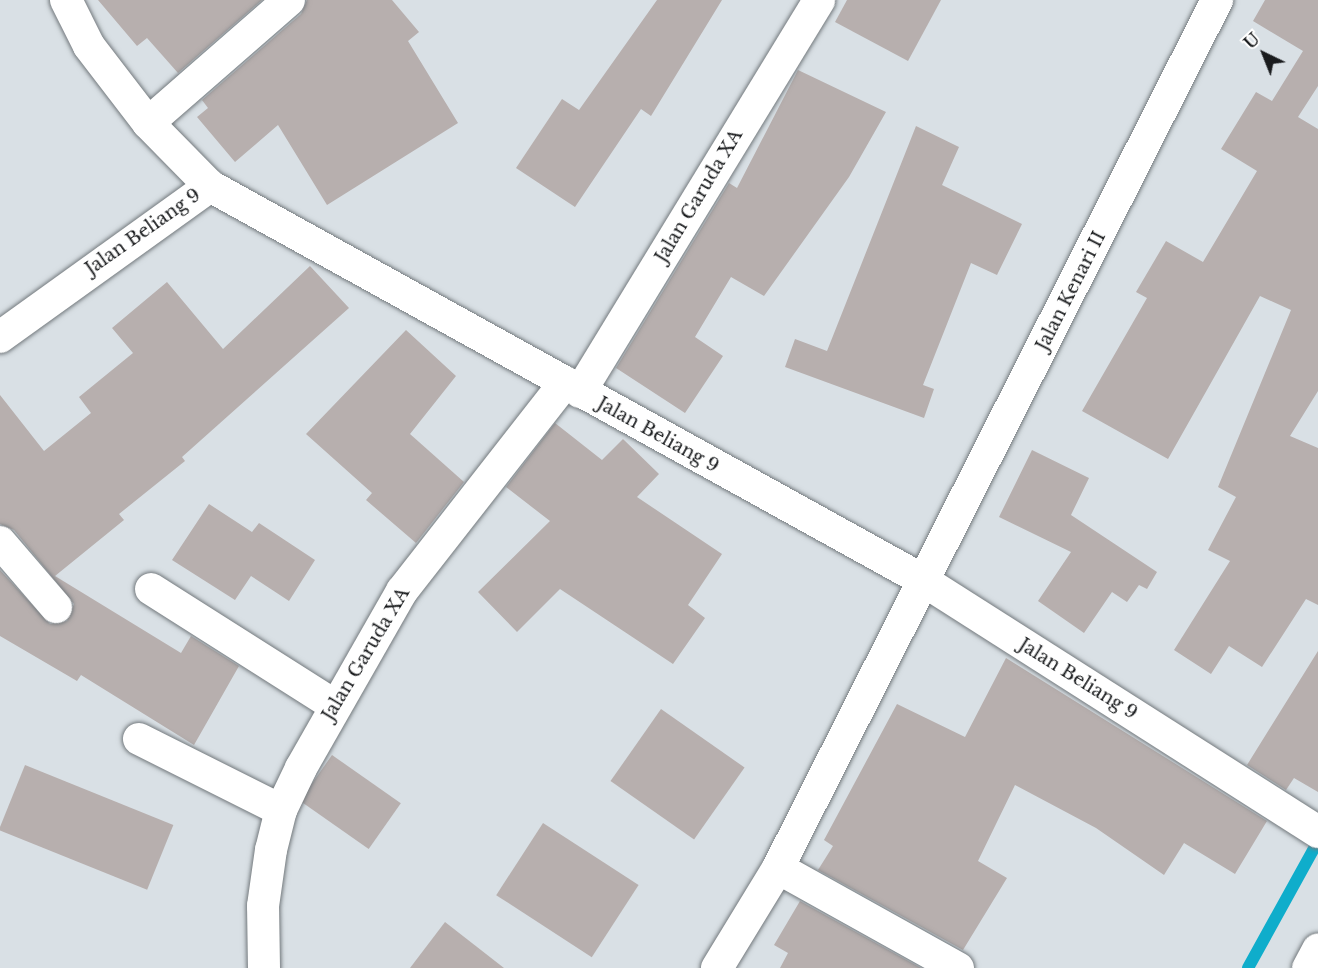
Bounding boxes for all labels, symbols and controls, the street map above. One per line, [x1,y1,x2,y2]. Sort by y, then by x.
north arrow [1234,24,1294,84]
text: U [1240,29,1264,53]
street label: Jalan Garuda XA [651,125,747,267]
street label: Jalan Beliang 9 [81,184,205,280]
street label: Jalan Kenari II [1032,228,1110,354]
street label: Jalan Beliang 9 [593,393,723,477]
street label: Jalan Garuda XA [318,583,414,725]
street label: Jalan Beliang 9 [1015,634,1141,724]

